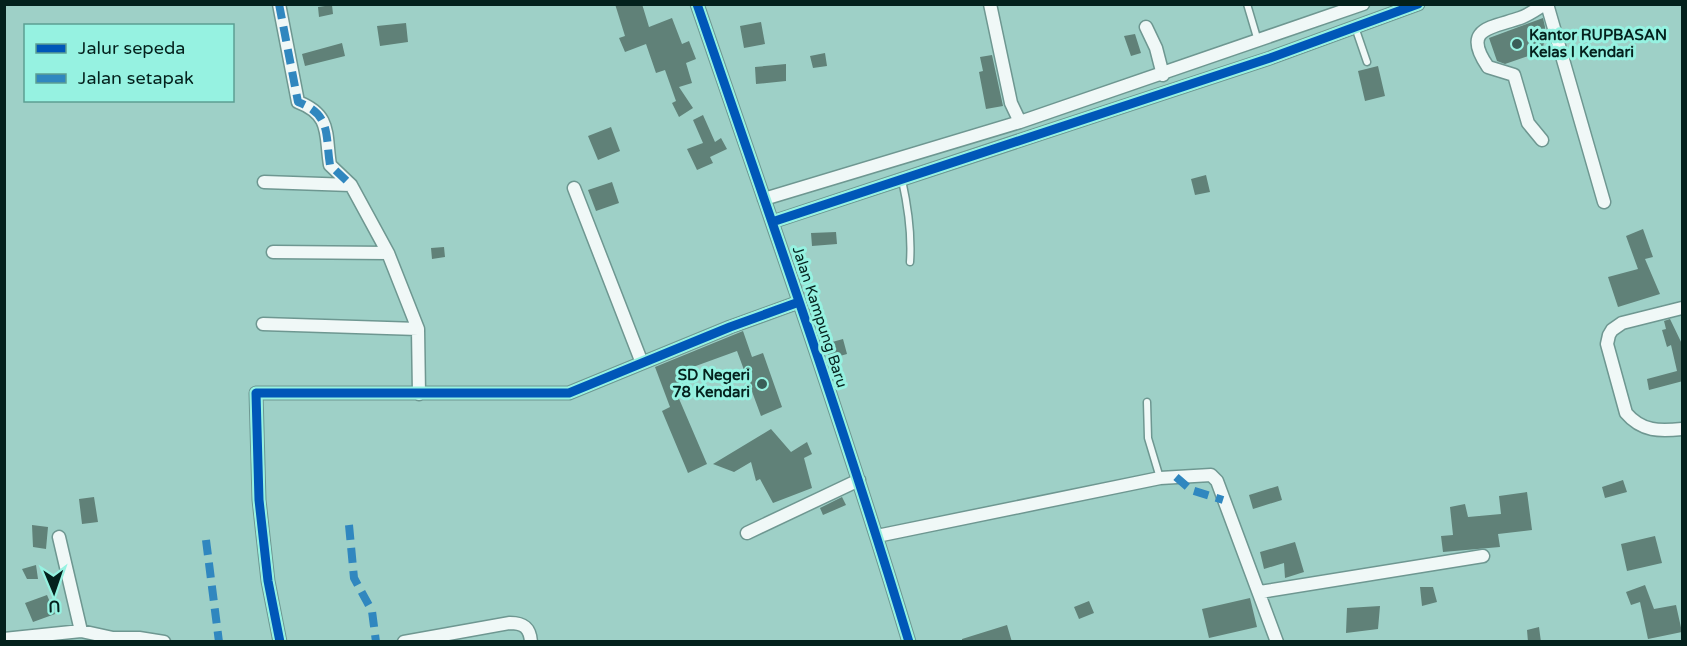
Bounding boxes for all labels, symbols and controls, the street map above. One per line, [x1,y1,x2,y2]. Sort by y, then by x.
legend [24,24,234,102]
place label: Kantor RUPBASAN Kelas I Kendari [1529,26,1667,61]
text: Jalur sepeda [78,37,185,59]
marker: Kantor RUPBASAN Kelas I Kendari [1510,37,1524,51]
text: Jalan setapak [78,67,194,89]
street label: Jalan Kampung Baru [789,244,851,390]
place label: SD Negeri 78 Kendari [672,366,750,401]
marker: SD Negeri 78 Kendari [755,377,769,391]
north arrow [24,562,84,622]
text: U [48,596,61,616]

